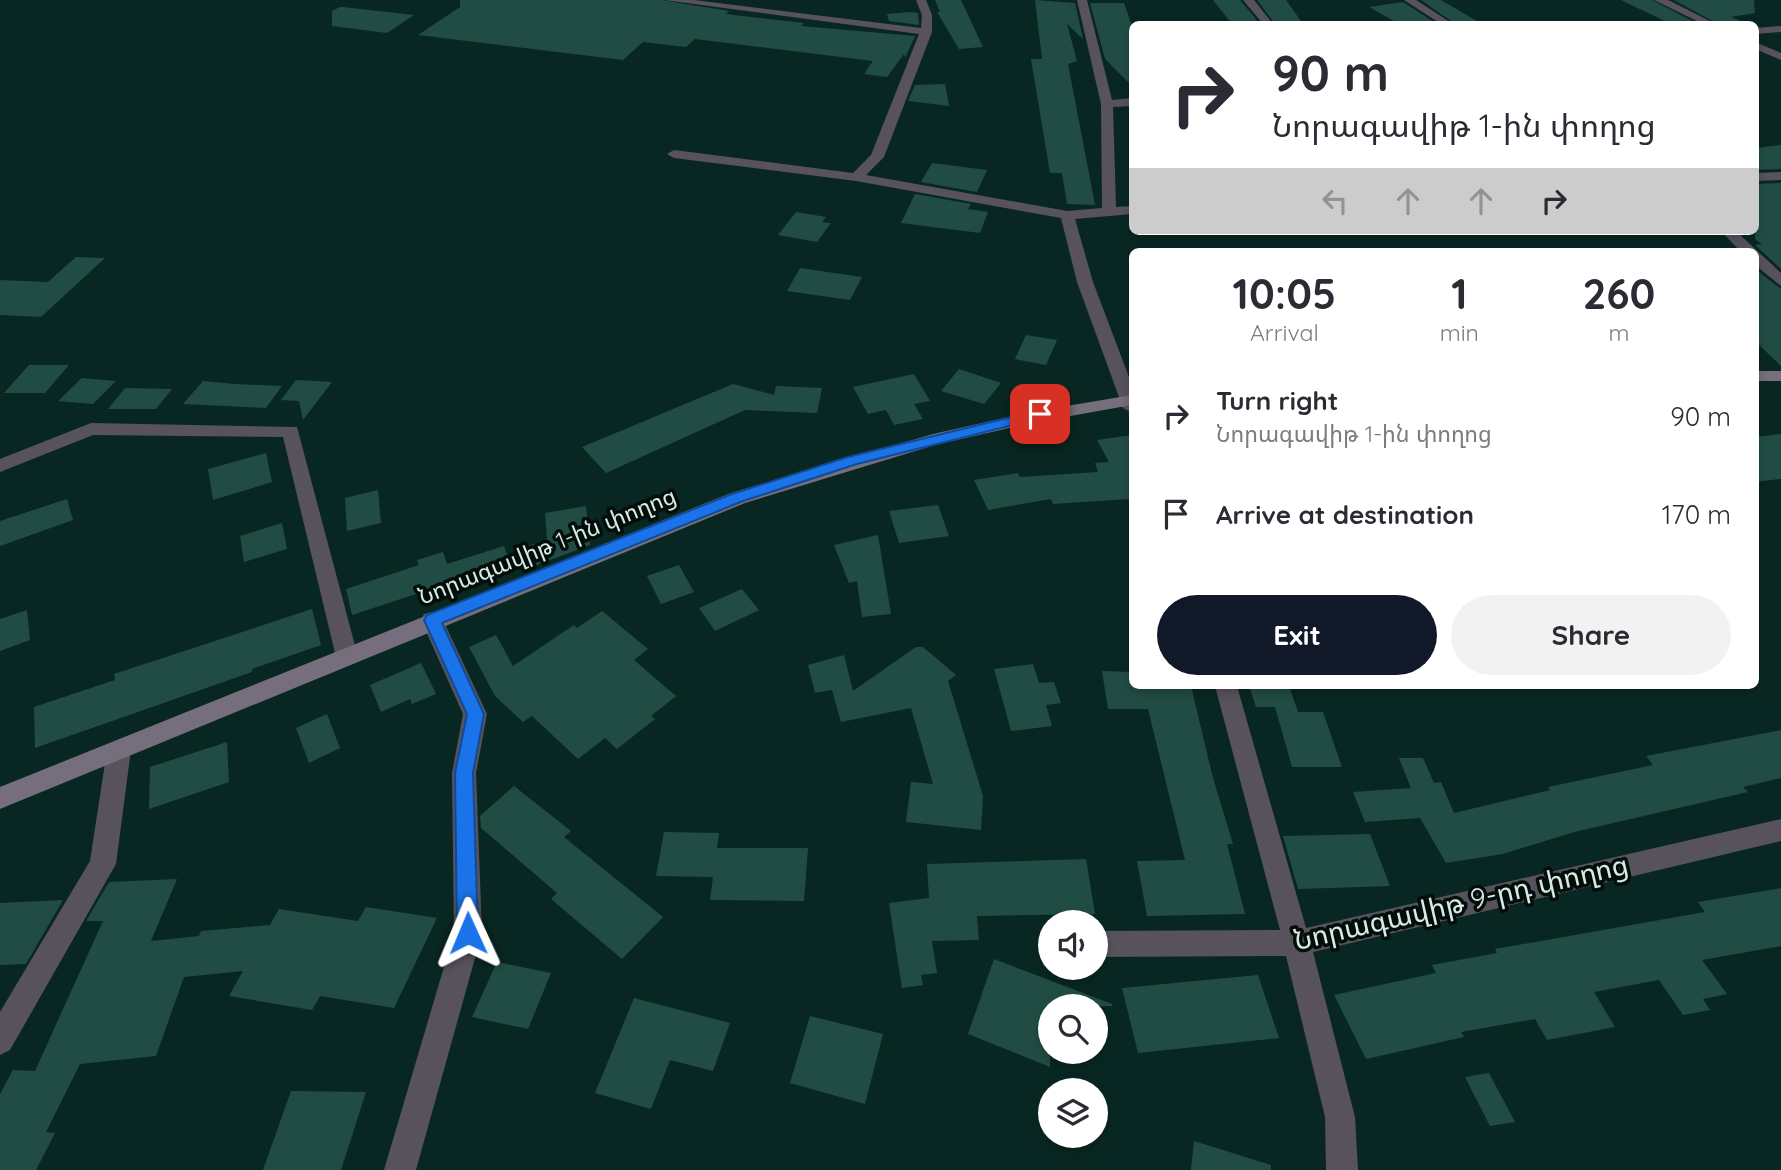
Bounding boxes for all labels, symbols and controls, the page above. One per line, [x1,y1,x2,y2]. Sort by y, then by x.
text: 90 m [1272,42,1389,103]
icon: right [1157,49,1248,140]
text: Նորագավիթ 1-ին փողոց [1272,105,1656,145]
icon: left [1316,182,1354,220]
icon: ahead [1389,182,1427,220]
icon: ahead [1462,182,1500,220]
icon: right [1535,182,1573,220]
text: 10:05 [1233,267,1336,320]
text: 1 [1451,267,1467,320]
text: 260 [1582,267,1655,320]
text: Arrival [1250,318,1319,347]
text: min [1440,318,1479,347]
text: m [1608,318,1629,347]
pin [1010,384,1070,444]
text: Turn right [1216,384,1338,417]
icon: arrive [1021,395,1059,433]
icon: right [1157,397,1195,435]
text: 90 m [1670,400,1731,433]
text: Նորագավիթ 1-ին փողոց [1216,419,1492,448]
street label: Նորագավիթ 1-ին փողոց [414,480,680,611]
icon: arrive [1157,495,1195,533]
text: Arrive at destination [1216,498,1474,531]
text: 170 m [1662,498,1731,531]
button: Exit [1157,595,1437,675]
button: Share [1451,595,1731,675]
street label: Նորագավիթ 9-րդ փողոց [1290,846,1632,957]
position arrow [431,896,505,970]
map controls [1038,910,1108,1148]
button: sound [1038,910,1108,980]
button: search [1038,994,1108,1064]
button: layers [1038,1078,1108,1148]

